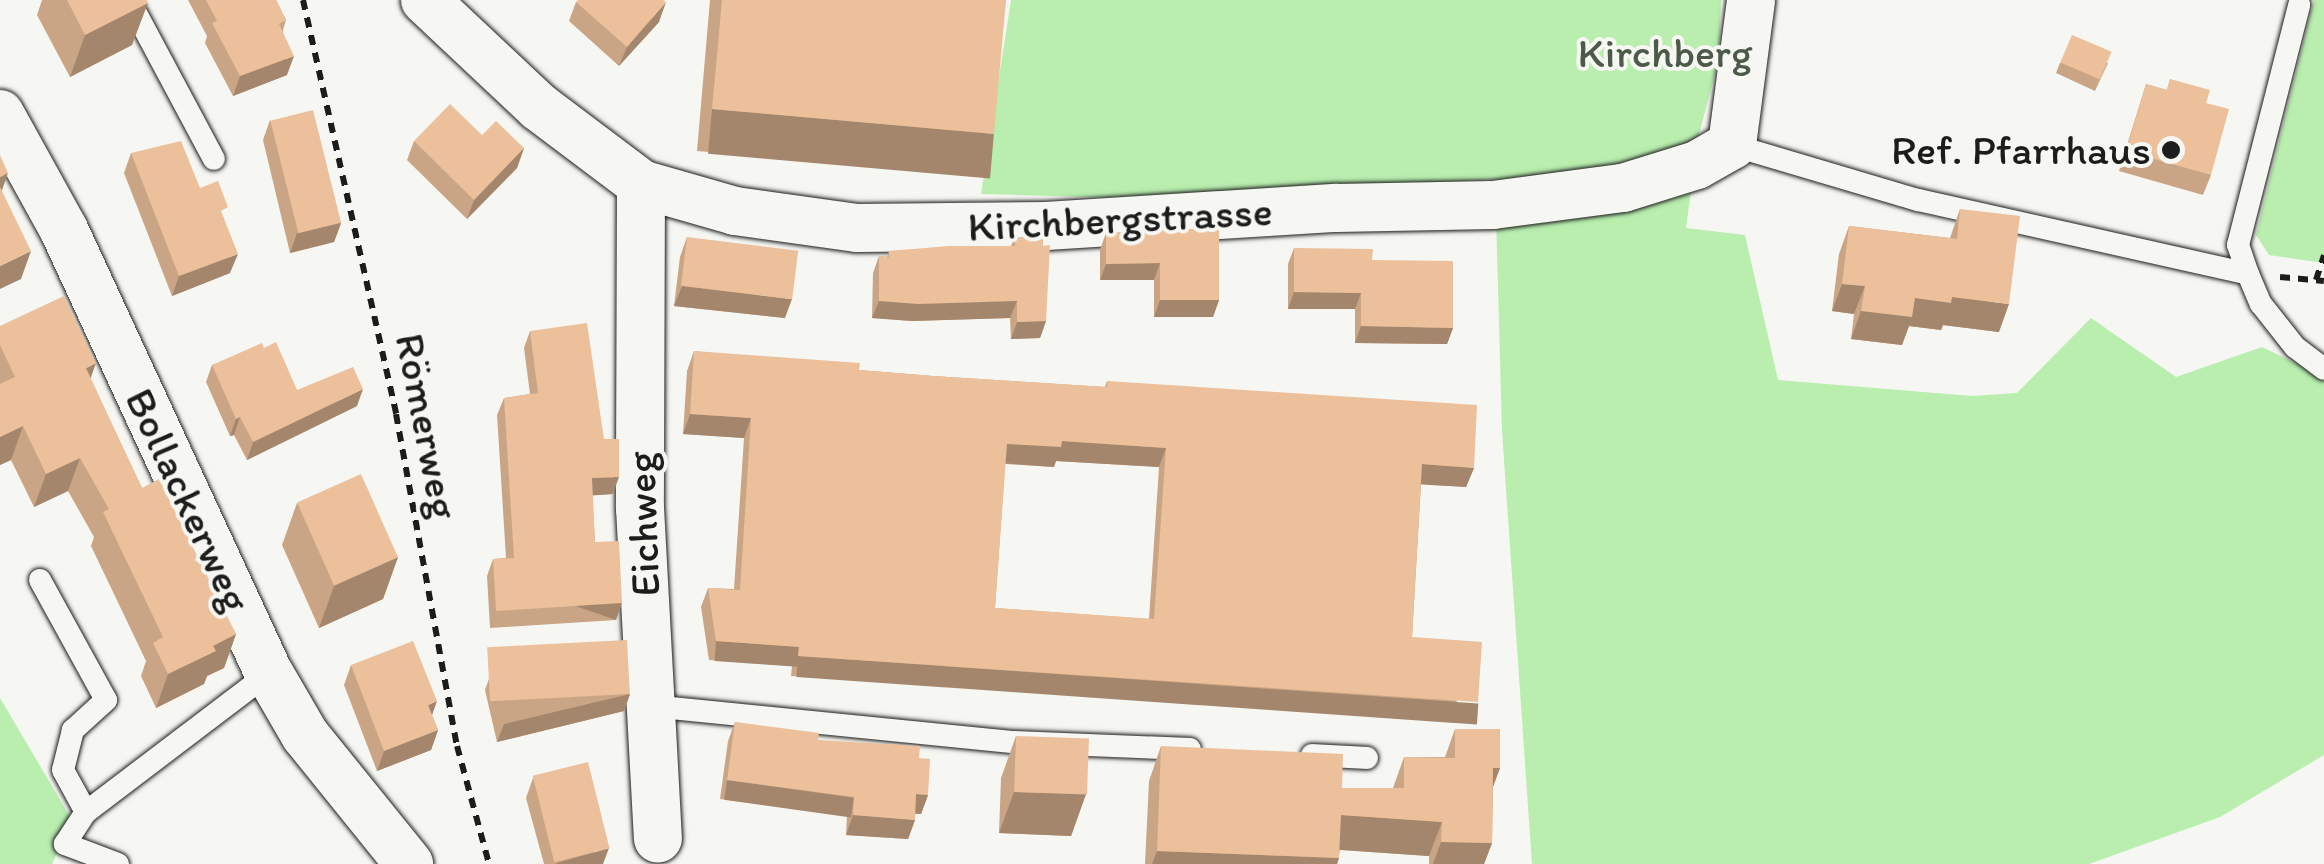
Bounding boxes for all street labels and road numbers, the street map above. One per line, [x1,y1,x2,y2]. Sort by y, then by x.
street label: Kirchbergstrasse [966,186,1274,252]
street label: Römerweg [384,329,470,523]
street label: Bollackerweg [114,380,262,620]
street label: Eichweg [615,451,671,597]

